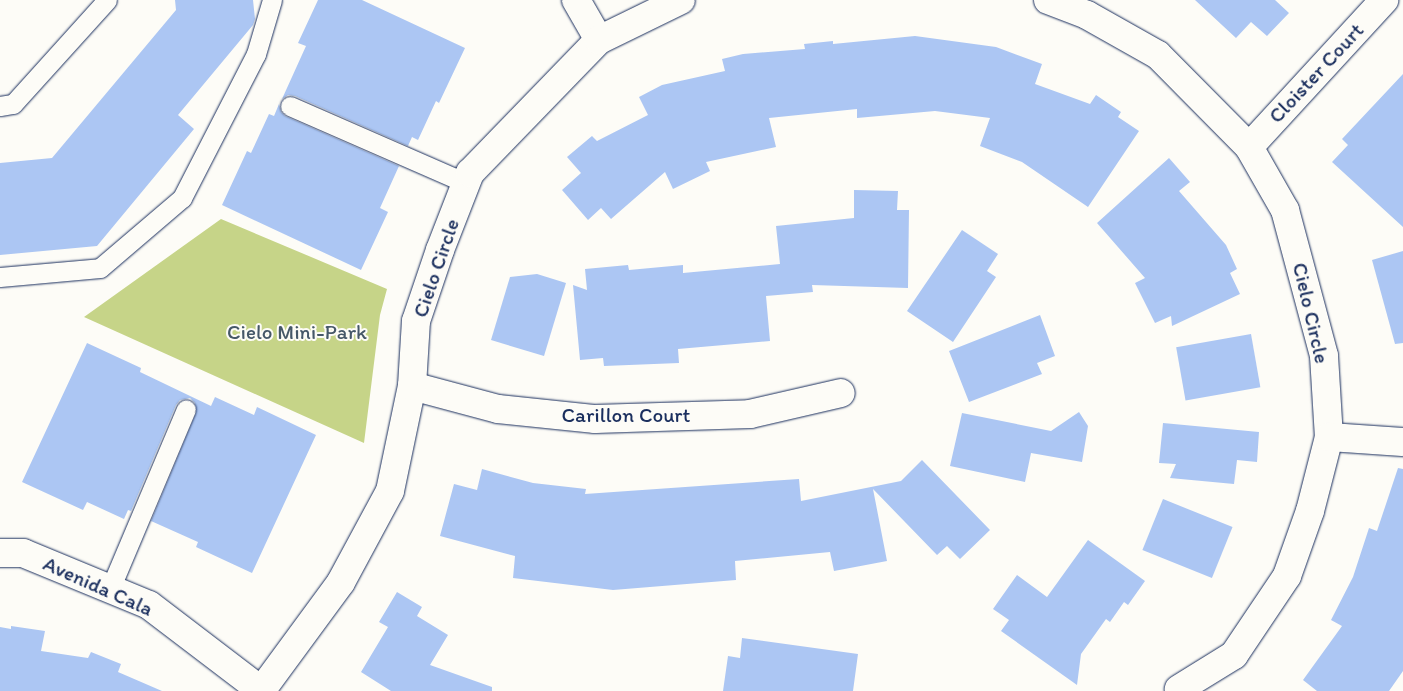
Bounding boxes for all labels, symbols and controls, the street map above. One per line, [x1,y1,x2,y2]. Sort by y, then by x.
street label: Cloister Court [1263,18,1369,128]
street label: Cielo Circle [407,215,465,321]
street label: Cielo Circle [1287,260,1335,366]
park label: Cielo Mini-Park [227,319,367,345]
street label: Carillon Court [561,402,691,428]
street label: Avenida Cala [39,551,157,621]

